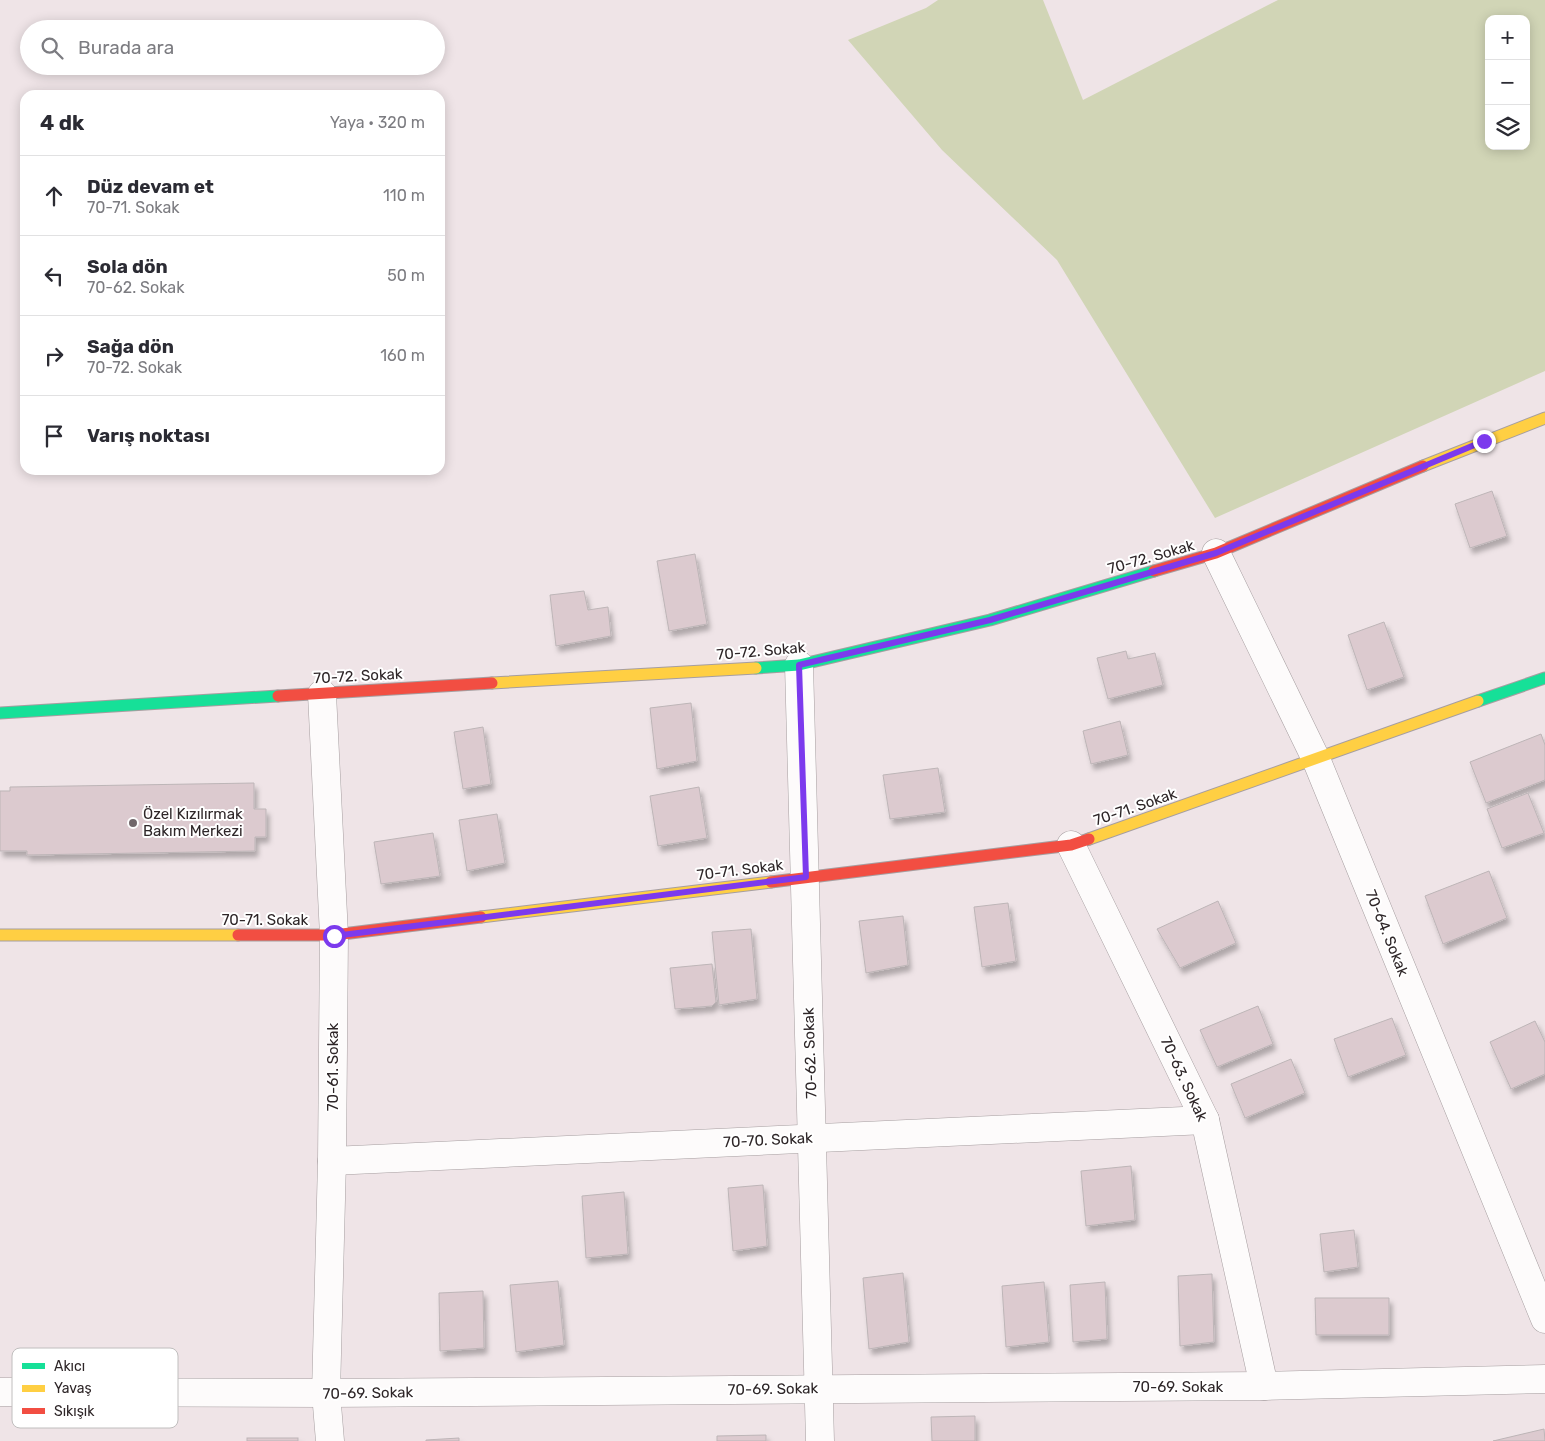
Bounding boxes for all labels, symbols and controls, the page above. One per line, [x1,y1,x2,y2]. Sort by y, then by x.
map controls [1485,15,1530,150]
button: + [1485,15,1530,60]
search box [20,20,445,75]
icon: search [38,34,66,62]
text: Burada ara [78,36,174,59]
button: − [1485,60,1530,105]
button: layers [1485,105,1530,150]
text: 4 dk [40,110,84,135]
text: Yaya · 320 m [330,113,425,132]
text: Düz devam et [87,175,214,198]
icon: ahead [40,182,68,210]
text: 110 m [383,186,425,205]
text: 70-71. Sokak [87,198,180,217]
text: Sola dön [87,255,168,278]
icon: left [40,262,68,290]
text: 50 m [387,266,425,285]
text: 70-62. Sokak [87,278,184,297]
text: Sağa dön [87,335,174,358]
icon: right [40,342,68,370]
text: 160 m [380,346,425,365]
text: 70-72. Sokak [87,358,182,377]
icon: arrive [40,422,68,450]
text: Varış noktası [87,424,210,447]
route end [1473,430,1496,453]
street label: 70-72. Sokak [1106,536,1197,578]
street label: 70-72. Sokak [716,638,806,664]
street label: 70-72. Sokak [313,665,403,687]
street label: 70-71. Sokak [1091,784,1179,830]
place label: Özel Kızılırmak Bakım Merkezi [143,805,243,840]
marker: Özel Kızılırmak Bakım Merkezi [127,817,139,829]
street label: 70-71. Sokak [696,856,784,884]
street label: 70-64. Sokak [1361,887,1413,979]
street label: 70-71. Sokak [222,911,309,929]
route start [323,925,346,948]
street label: 70-62. Sokak [799,1007,821,1099]
street label: 70-61. Sokak [324,1022,342,1111]
street label: 70-63. Sokak [1156,1034,1212,1125]
street label: 70-70. Sokak [723,1129,813,1151]
legend [12,1348,178,1428]
text: Akıcı [54,1358,85,1375]
street label: 70-69. Sokak [1133,1378,1223,1396]
street label: 70-69. Sokak [728,1379,819,1399]
text: Yavaş [54,1380,92,1397]
street label: 70-69. Sokak [323,1383,414,1403]
text: Sıkışık [54,1403,95,1420]

